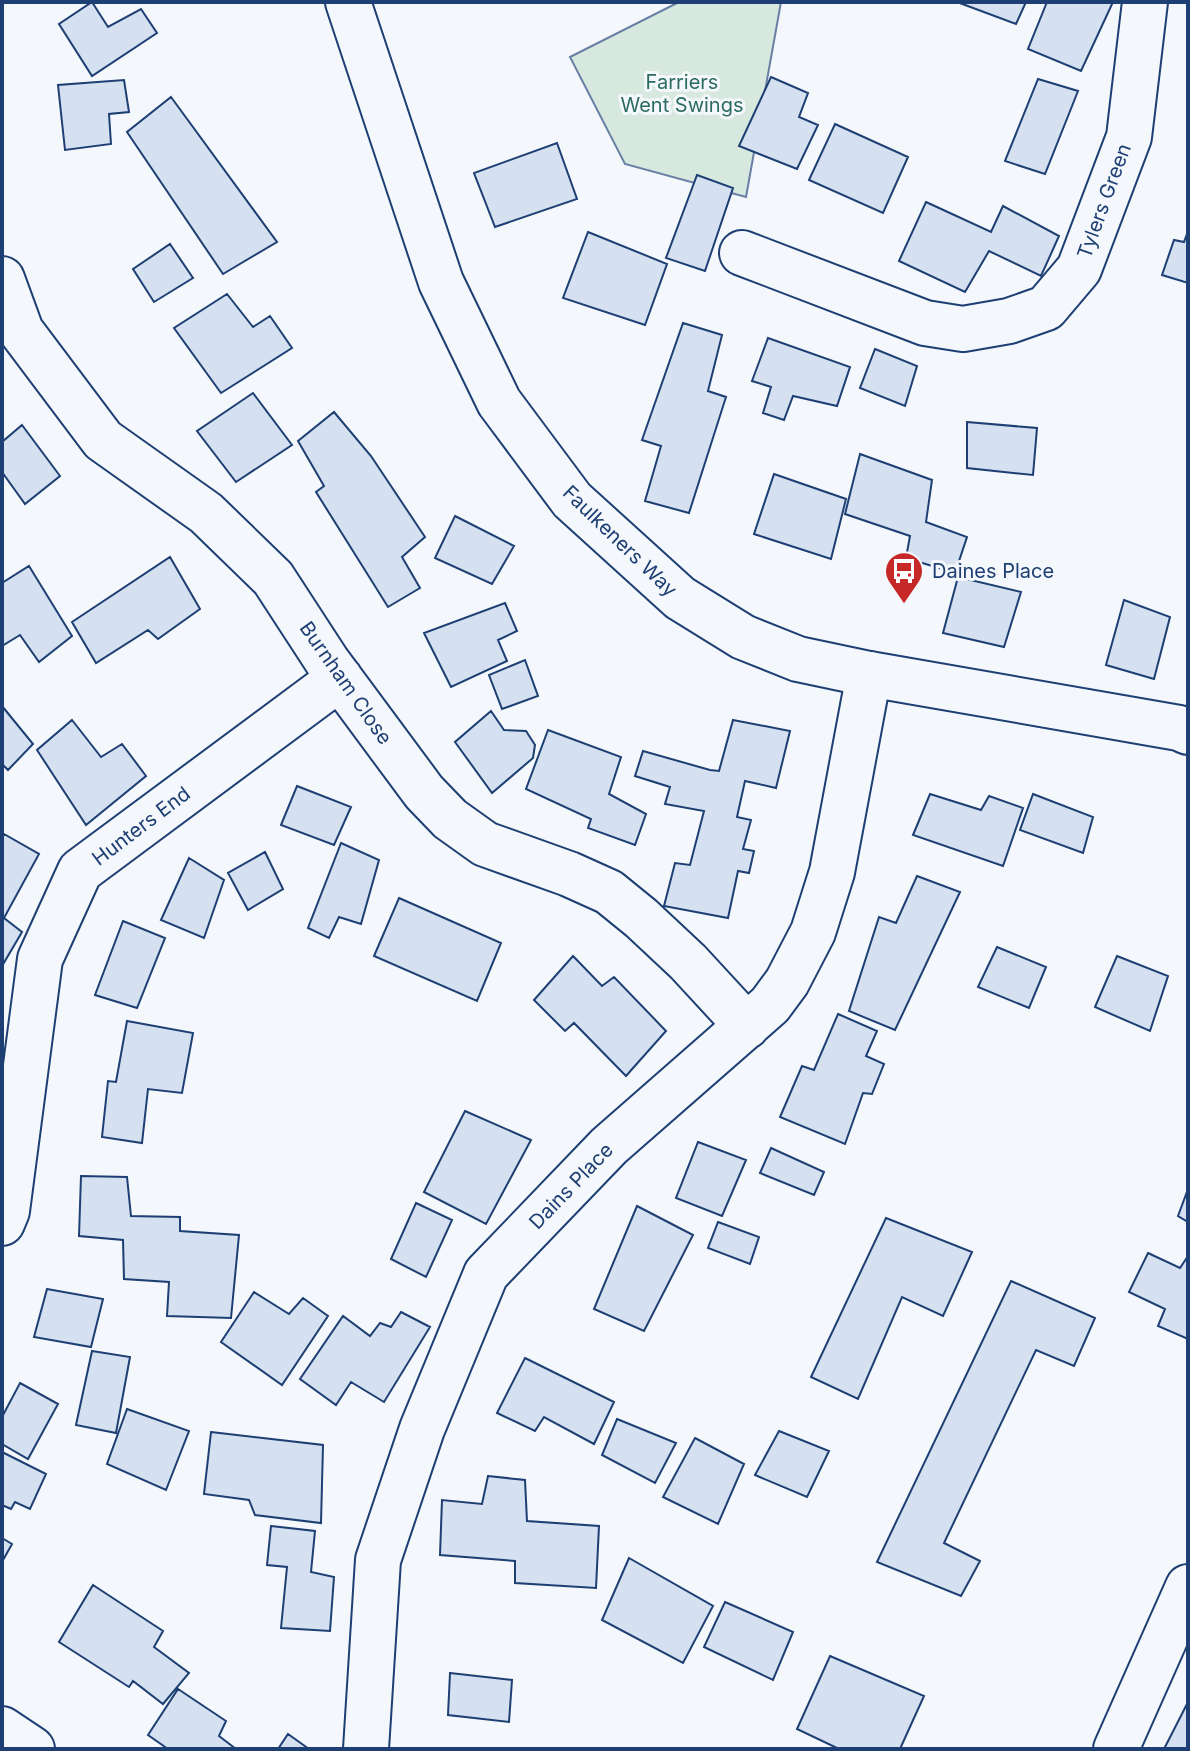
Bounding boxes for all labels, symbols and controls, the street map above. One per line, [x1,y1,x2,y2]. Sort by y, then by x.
park label: Farriers Went Swings [620,70,744,117]
street label: Tylers Green [1072,140,1136,262]
street label: Faulkeners Way [558,480,682,602]
bus stop icon: Daines Place [883,550,925,605]
place label: Daines Place [932,559,1054,583]
street label: Burnham Close [295,617,397,749]
street label: Hunters End [87,781,195,871]
street label: Dains Place [524,1138,618,1234]

